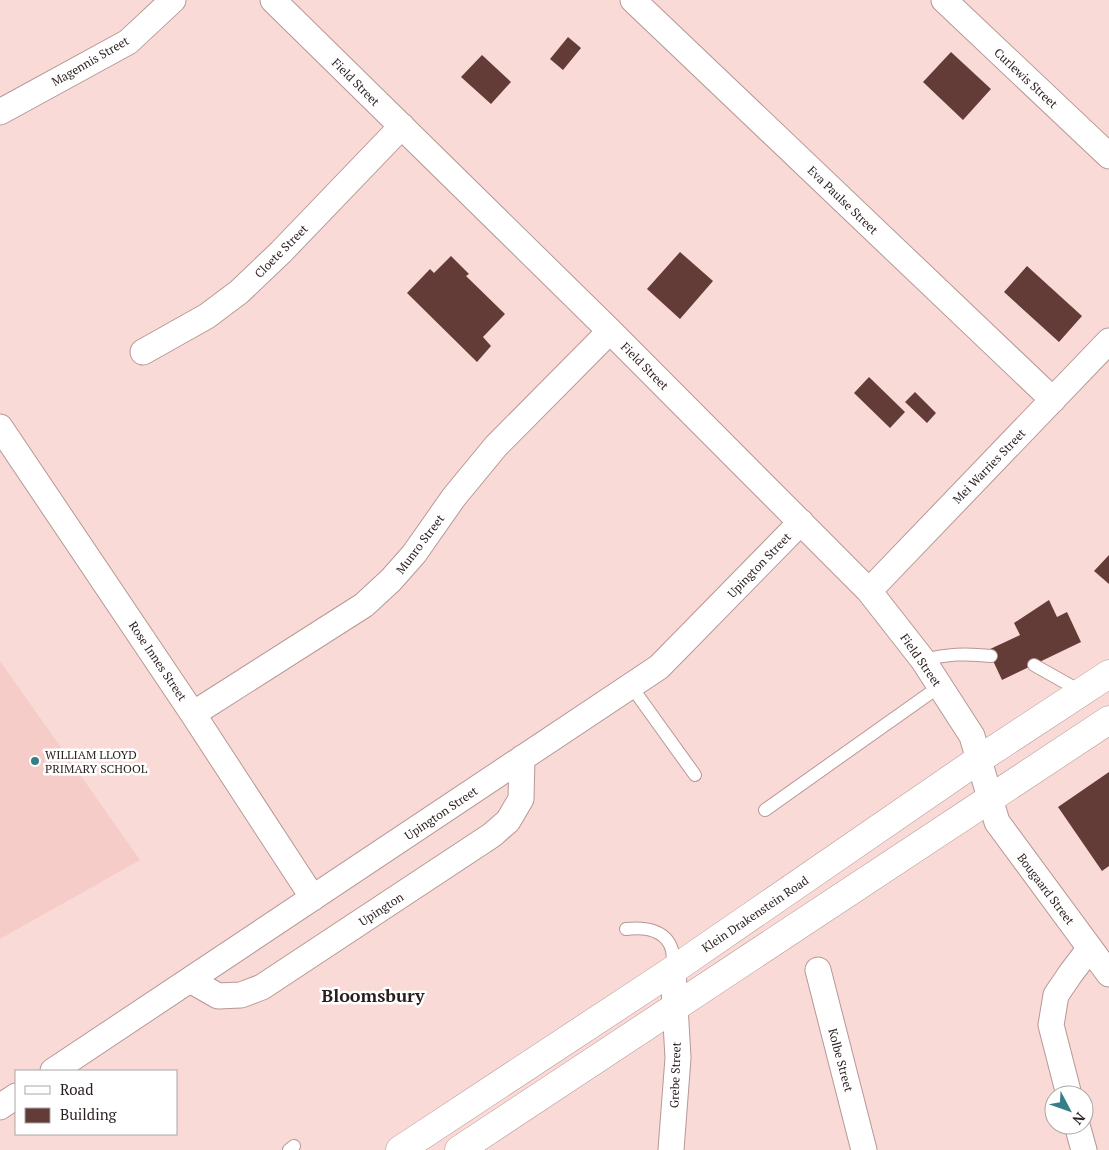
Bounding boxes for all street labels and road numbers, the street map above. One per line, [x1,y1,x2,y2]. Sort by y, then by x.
street label: Magennis Street [49,33,132,89]
street label: Curlewis Street [991,45,1061,112]
street label: Field Street [329,55,383,109]
street label: Eva Paulse Street [805,163,882,238]
street label: Cloete Street [251,221,311,281]
street label: Field Street [618,339,672,393]
street label: Mei Warries Street [949,425,1029,507]
street label: Munro Street [393,511,448,577]
street label: Upington Street [724,529,794,601]
street label: Rose Innes Street [126,618,190,704]
street label: Field Street [897,631,945,690]
street label: Upington Street [402,783,481,843]
street label: Bougaard Street [1014,850,1078,928]
street label: Klein Drakenstein Road [699,872,812,955]
street label: Upington [356,889,406,929]
street label: Kolbe Street [825,1027,857,1094]
street label: Grebe Street [666,1041,684,1108]

